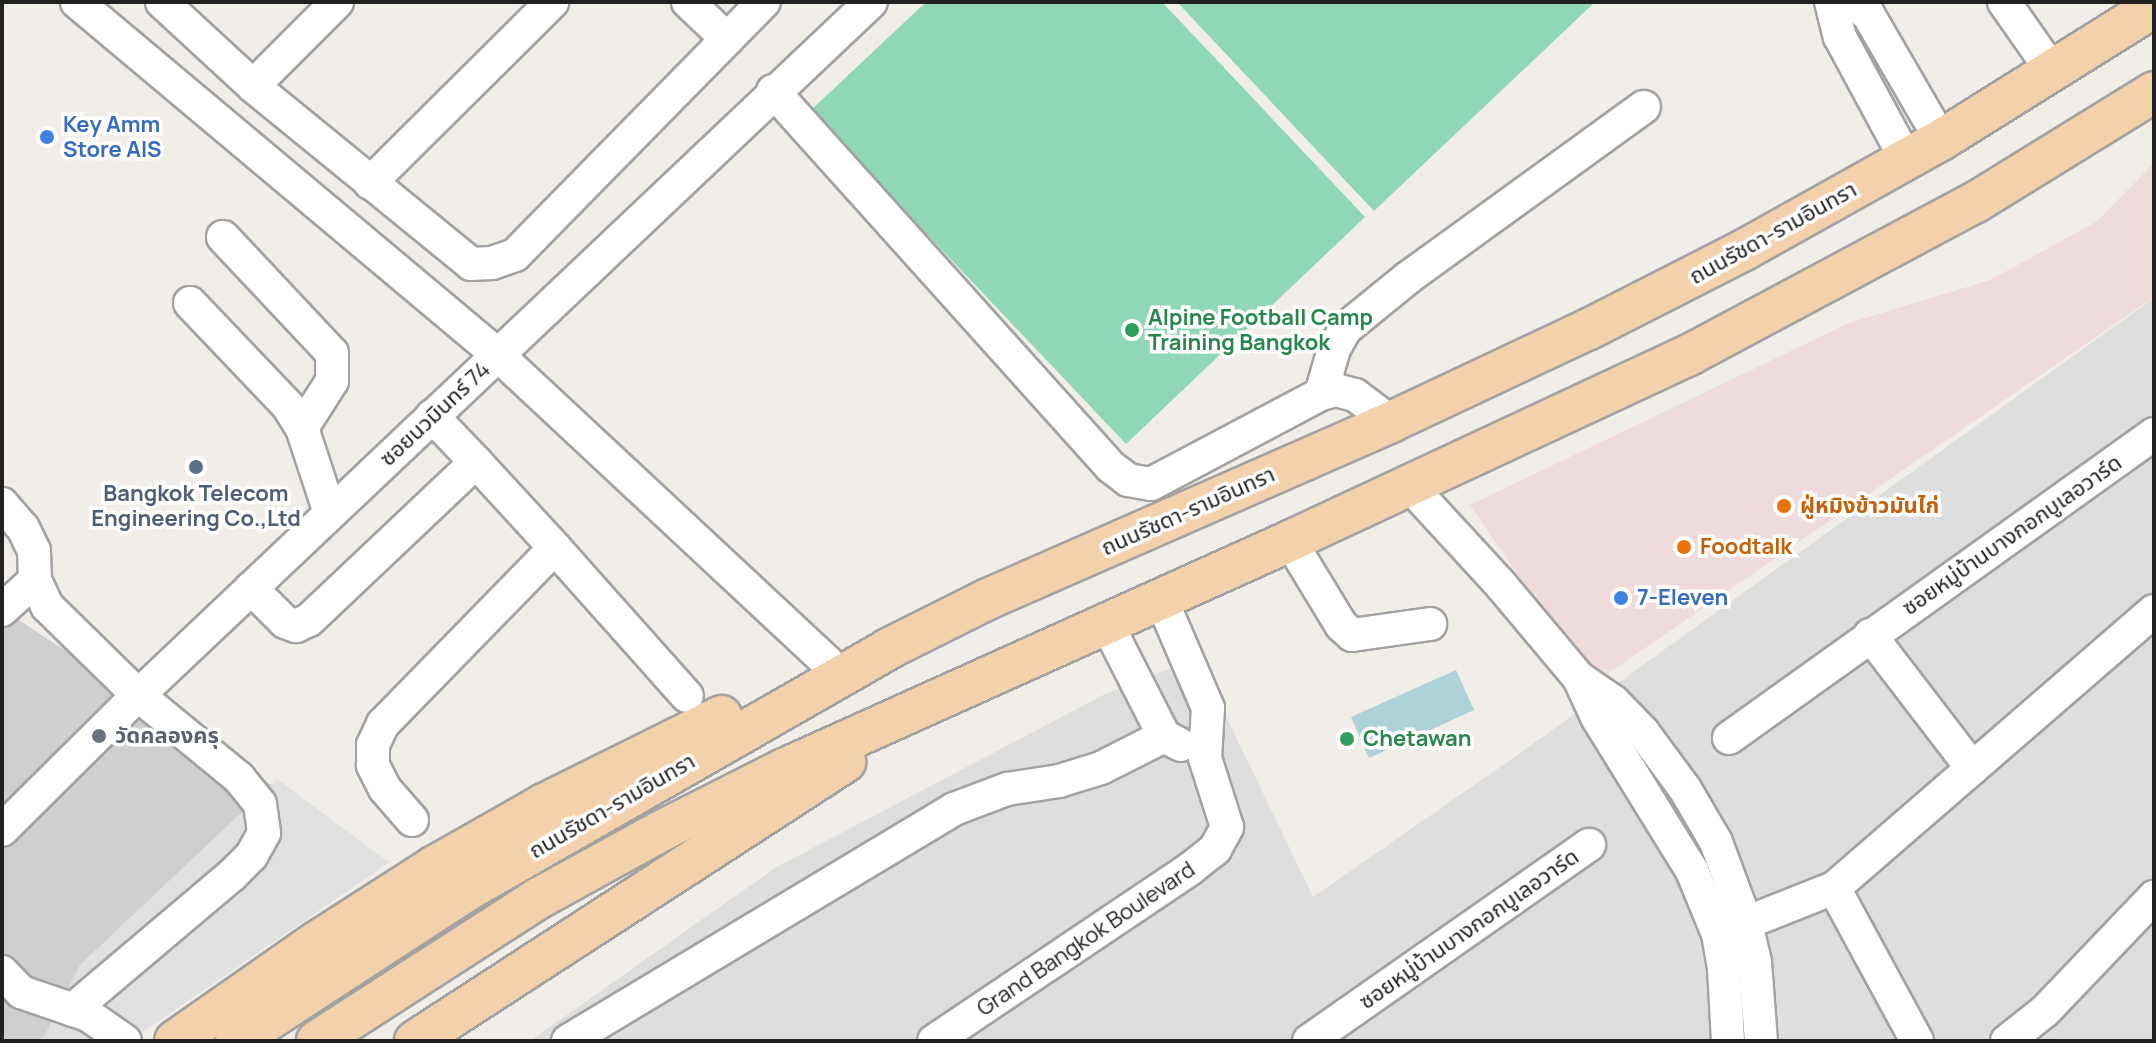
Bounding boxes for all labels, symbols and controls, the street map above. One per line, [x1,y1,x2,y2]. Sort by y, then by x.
place label: Key Amm Store AIS [63,111,162,162]
marker: Key Amm Store AIS [38,128,56,146]
street label: ถนนรัชดา-รามอินทรา [1685,176,1861,290]
place label: Alpine Football Camp Training Bangkok [1148,304,1373,356]
marker: Alpine Football Camp Training Bangkok [1123,321,1141,339]
street label: ซอยนวมินทร์ 74 [374,356,496,472]
street label: ซอยหมู่บ้านบางกอกบูเลอวาร์ด [1897,449,2127,621]
marker: Bangkok Telecom Engineering Co.,Ltd [187,458,205,476]
street label: ถนนรัชดา-รามอินทรา [1097,461,1279,561]
place label: Bangkok Telecom Engineering Co.,Ltd [91,480,301,532]
place label: ฝู่หมิงข้าวมันไก่ [1800,493,1939,519]
marker: ฝู่หมิงข้าวมันไก่ [1775,497,1793,515]
place label: Foodtalk [1700,534,1792,560]
marker: Foodtalk [1675,538,1693,556]
place label: 7-Eleven [1637,585,1728,611]
marker: 7-Eleven [1612,589,1630,607]
place label: วัดคลองครุ [115,723,219,749]
place label: Chetawan [1363,726,1471,752]
marker: วัดคลองครุ [90,727,108,745]
marker: Chetawan [1338,730,1356,748]
street label: ถนนรัชดา-รามอินทรา [524,748,700,864]
street label: ซอยหมู่บ้านบางกอกบูเลอวาร์ด [1354,843,1584,1015]
street label: Grand Bangkok Boulevard [972,856,1200,1022]

